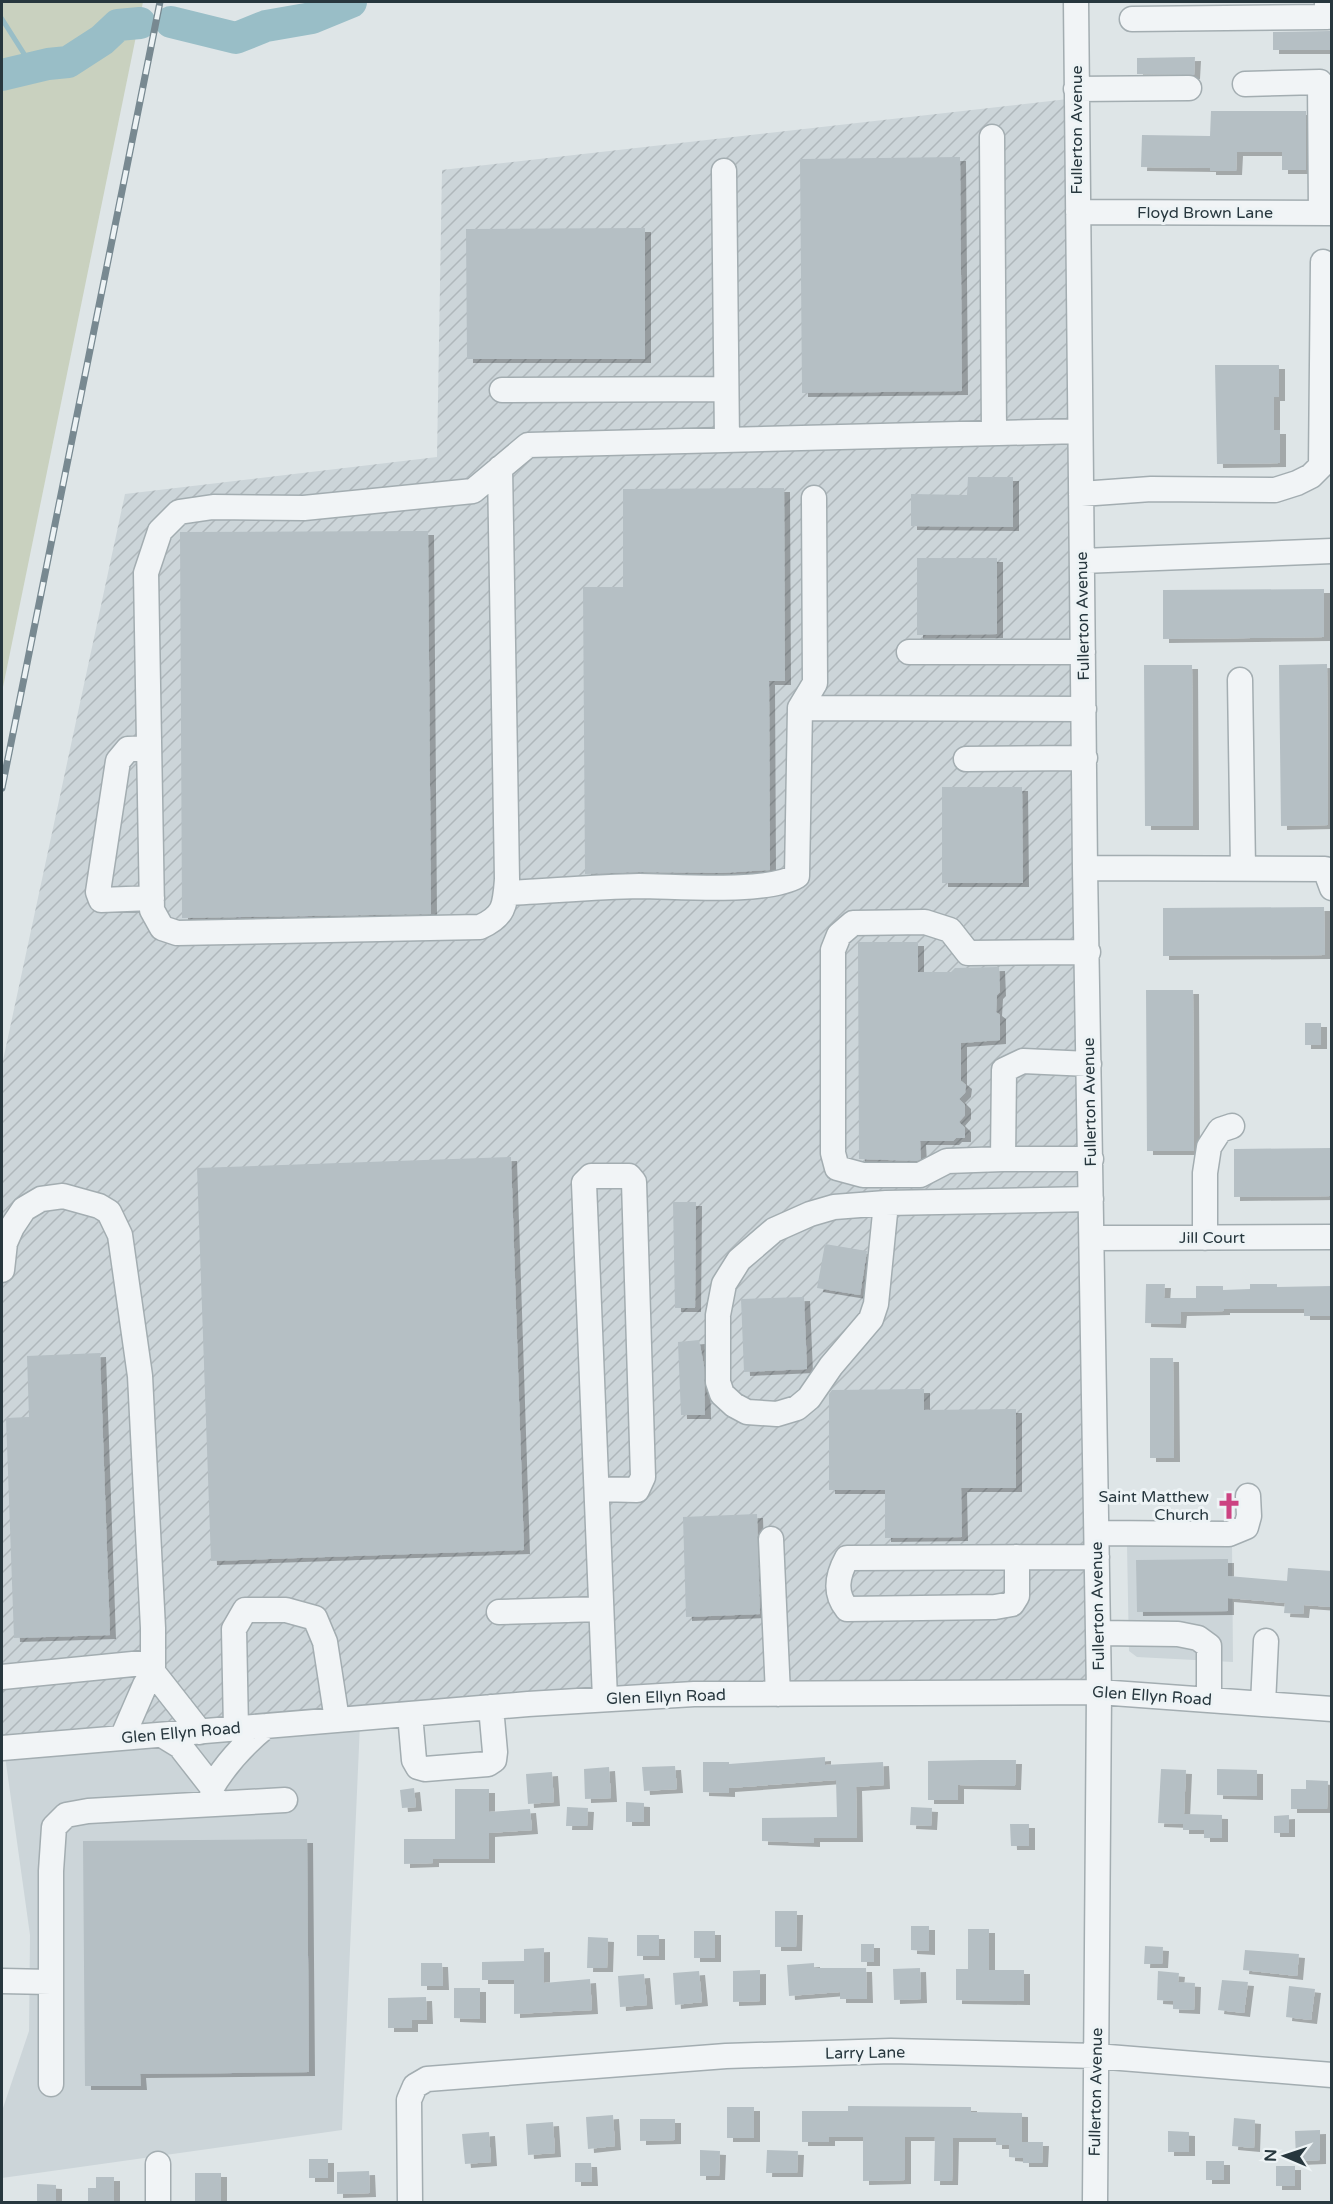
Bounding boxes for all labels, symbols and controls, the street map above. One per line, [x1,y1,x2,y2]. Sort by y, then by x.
street label: Fullerton Avenue [1067,66,1087,194]
street label: Floyd Brown Lane [1137,203,1273,223]
street label: Fullerton Avenue [1072,551,1094,681]
street label: Fullerton Avenue [1079,1037,1101,1167]
street label: Jill Court [1179,1228,1245,1248]
place label: Saint Matthew Church [1098,1487,1209,1525]
church icon: Saint Matthew Church [1214,1491,1244,1521]
street label: Fullerton Avenue [1087,1541,1109,1671]
street label: Glen Ellyn Road [1091,1682,1213,1710]
street label: Glen Ellyn Road [606,1685,726,1709]
street label: Glen Ellyn Road [120,1718,242,1748]
street label: Fullerton Avenue [1085,2027,1107,2157]
street label: Larry Lane [825,2042,905,2064]
north arrow [1255,2126,1315,2186]
text: N [1261,2149,1281,2162]

